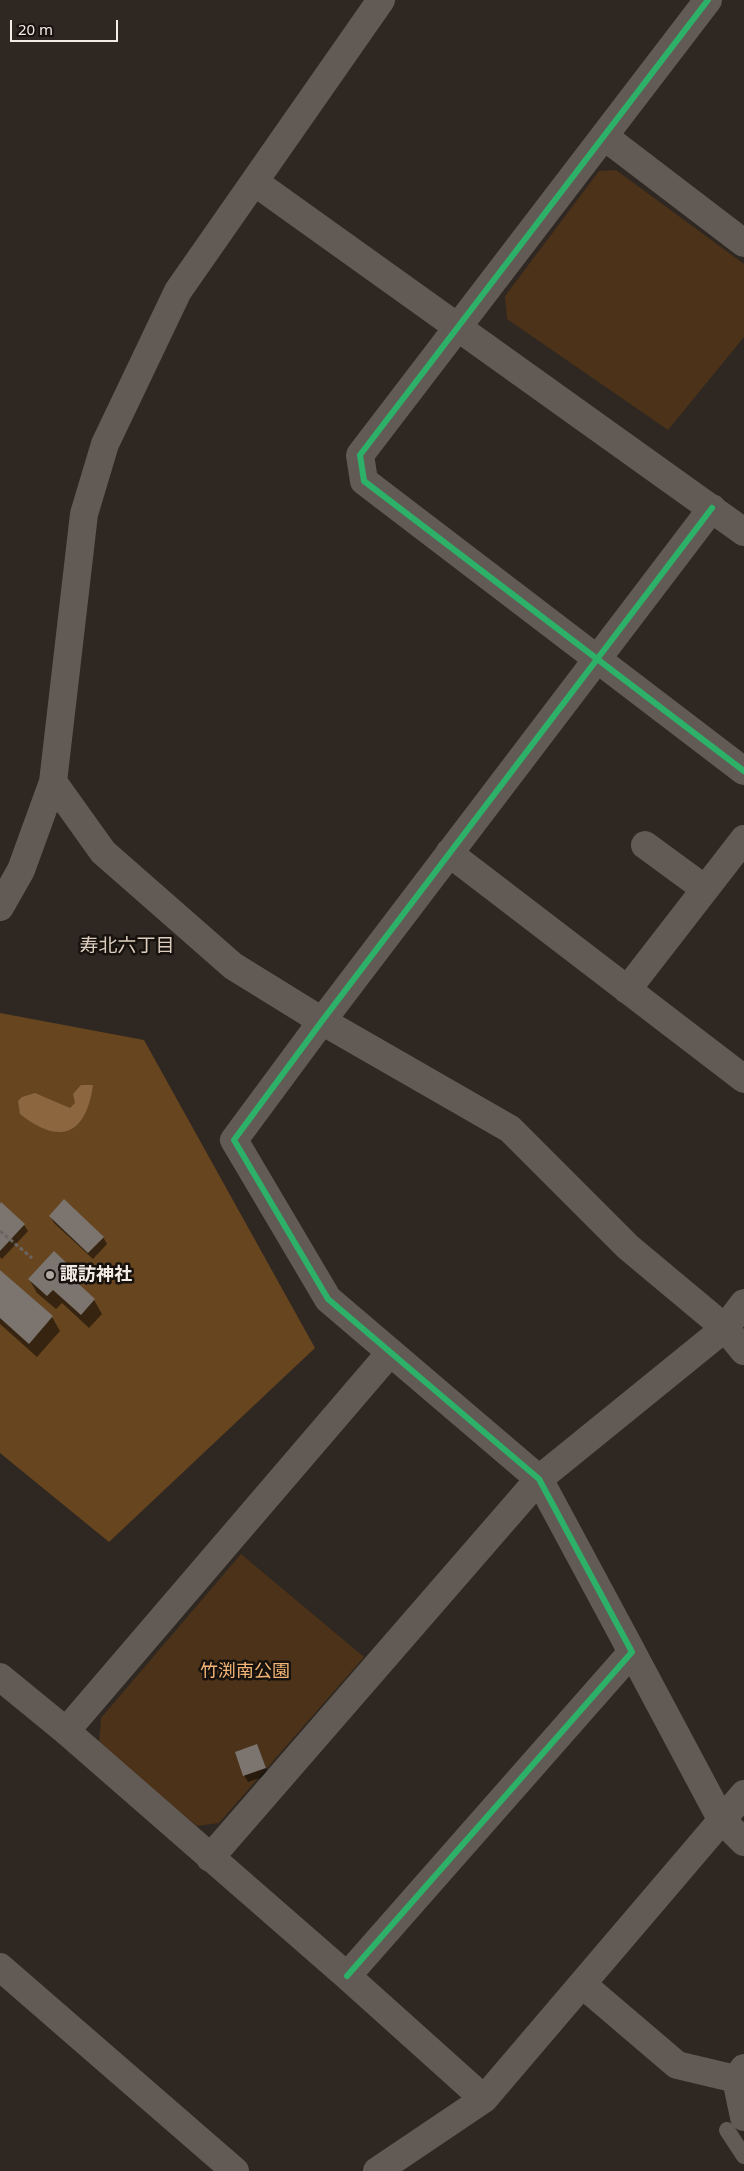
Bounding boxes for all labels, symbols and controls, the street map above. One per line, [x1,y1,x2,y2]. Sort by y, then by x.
scale bar [12,10,120,42]
text: 20 m [18,19,53,39]
district label: 寿北六丁目 [80,936,174,958]
place label: 諏訪神社 [60,1264,132,1286]
marker: 諏訪神社 [44,1269,56,1281]
park label: 竹渕南公園 [200,1661,290,1683]

